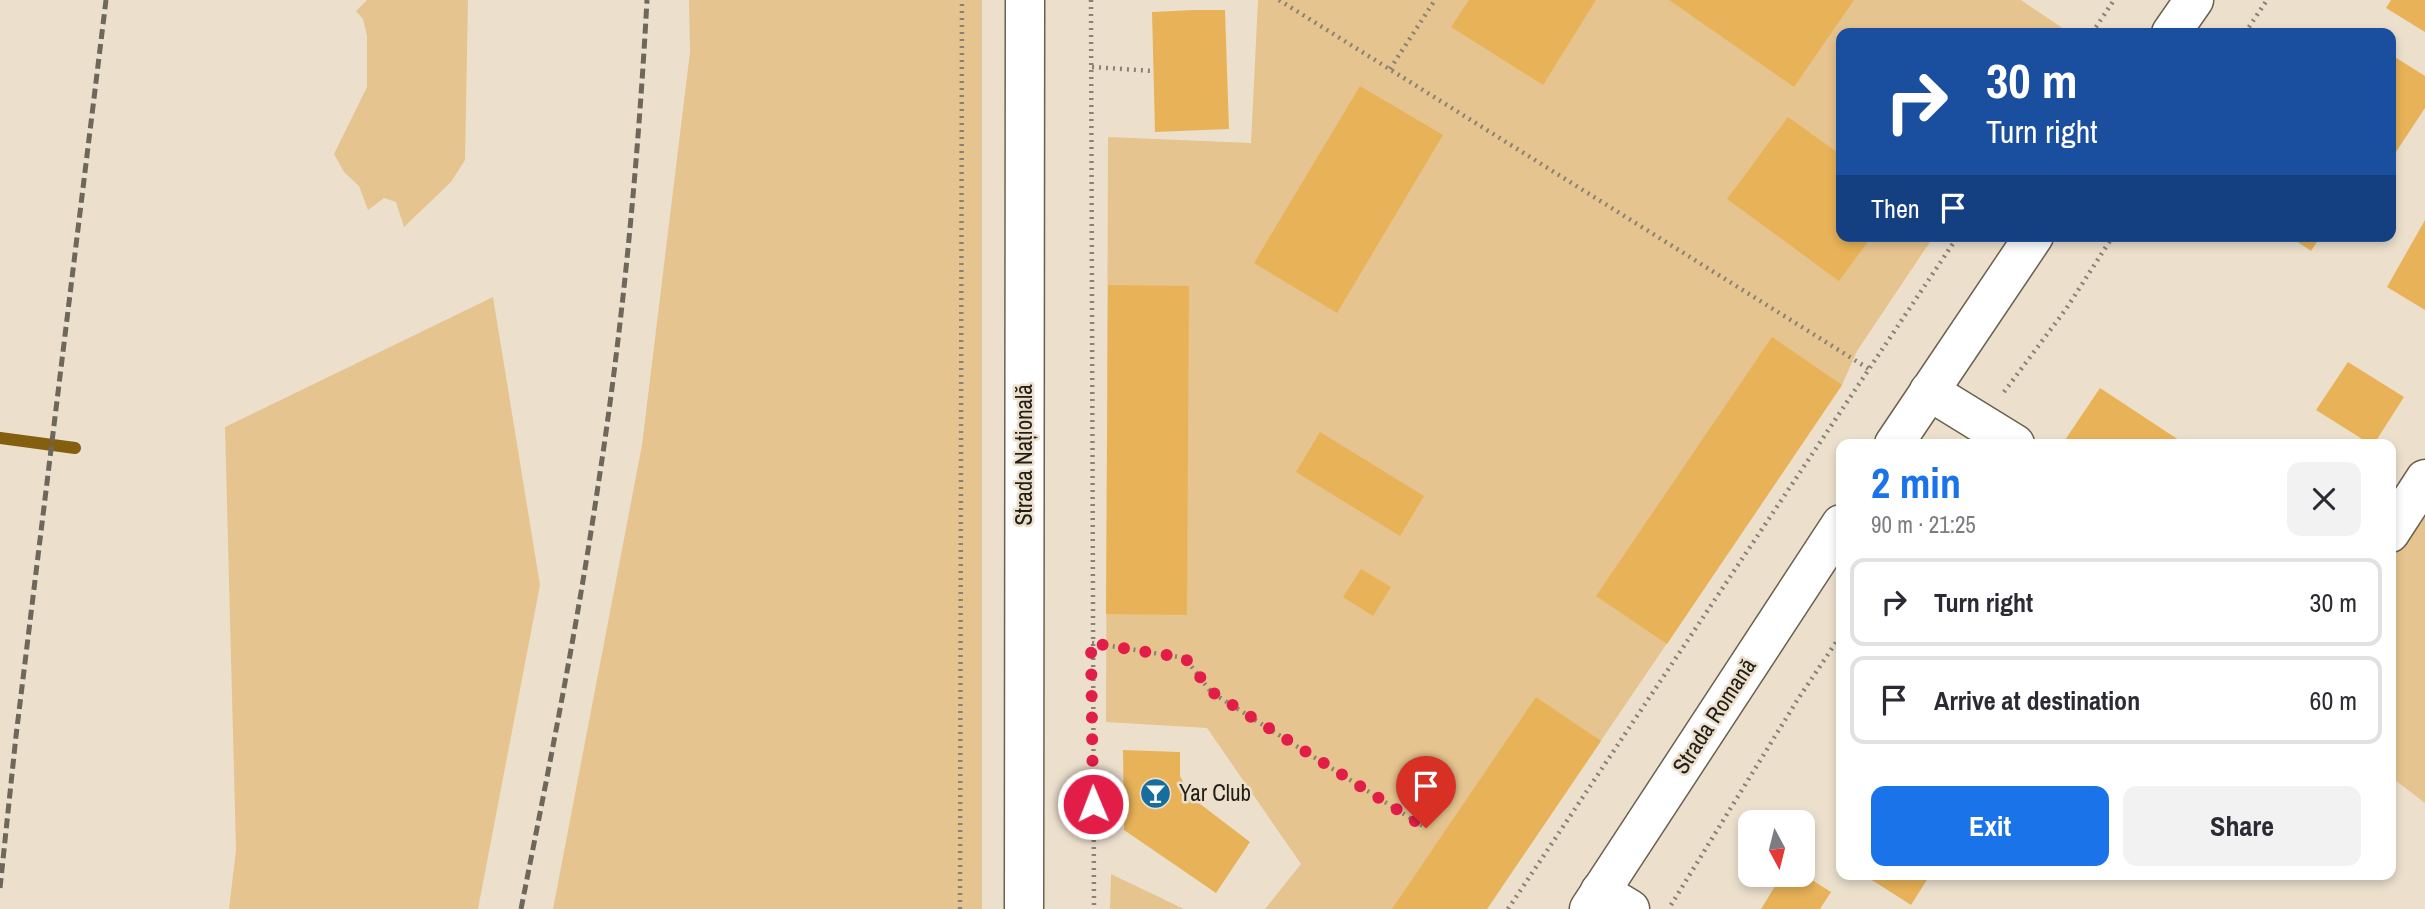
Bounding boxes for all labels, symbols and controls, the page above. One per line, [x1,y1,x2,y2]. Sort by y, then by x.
text: 30 m [1986,47,2078,113]
icon: right [1871,56,1962,147]
text: Turn right [1986,110,2098,153]
icon: arrive [1934,189,1972,227]
text: Then [1871,191,1920,226]
street label: Strada Națională [1008,384,1039,526]
text: 2 min [1871,455,1961,511]
button: close [2287,462,2361,536]
text: 90 m · 21:25 [1871,509,1976,540]
icon: right [1875,583,1913,621]
text: Turn right [1934,585,2033,620]
text: 30 m [2310,585,2357,620]
street label: Strada Romană [1665,651,1763,780]
icon: arrive [1875,681,1913,719]
text: Arrive at destination [1934,683,2140,718]
text: 60 m [2310,683,2357,718]
pin [1396,756,1456,828]
position arrow [1056,767,1130,841]
icon: arrive [1407,767,1445,805]
bar icon: Yar Club [1139,776,1173,810]
place label: Yar Club [1179,777,1251,808]
button: Exit [1871,786,2109,866]
button: Share [2123,786,2361,866]
north arrow [1738,810,1815,887]
map controls [1738,810,1815,887]

